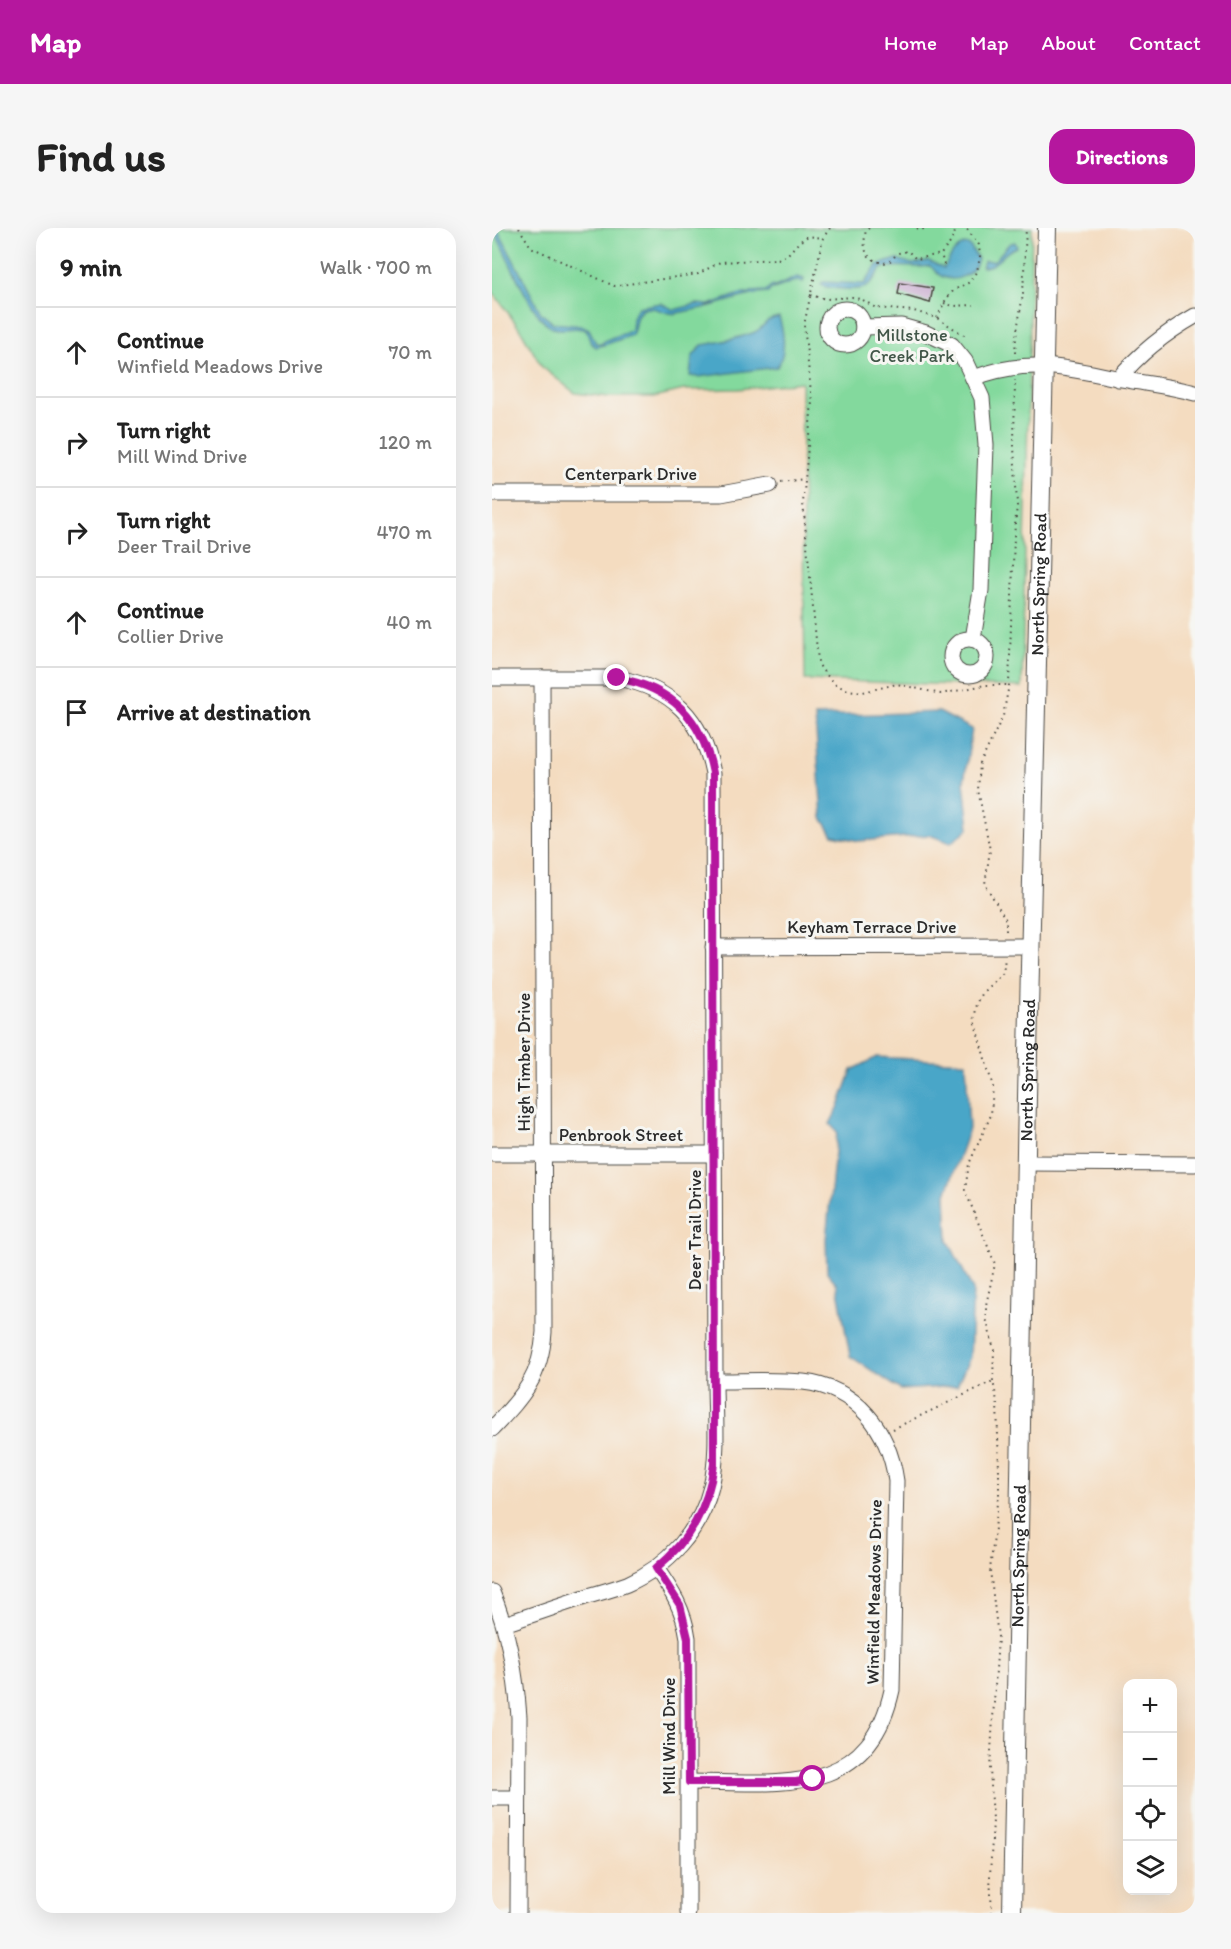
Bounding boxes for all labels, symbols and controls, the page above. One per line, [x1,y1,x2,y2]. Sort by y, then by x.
text: Map [30,25,81,59]
text: Home [884,30,937,55]
text: Map [970,30,1009,55]
text: About [1042,30,1096,55]
text: Contact [1129,30,1201,55]
button: Directions [1049,129,1195,184]
text: Find us [36,131,166,182]
text: 9 min [60,251,122,283]
text: Walk · 700 m [320,255,432,279]
park label: Millstone Creek Park [870,324,955,367]
text: Continue [117,327,204,354]
icon: ahead [60,336,93,369]
text: 70 m [388,340,432,364]
text: Winfield Meadows Drive [117,354,323,378]
text: Turn right [117,417,211,444]
icon: right [60,426,93,459]
text: 120 m [379,430,432,454]
text: Mill Wind Drive [117,444,247,468]
street label: Centerpark Drive [565,463,697,485]
text: Turn right [117,507,211,534]
street label: North Spring Road [1026,512,1051,656]
icon: right [60,516,93,549]
text: 470 m [376,520,432,544]
text: Deer Trail Drive [117,534,251,558]
text: Continue [117,597,204,624]
icon: ahead [60,606,93,639]
text: 40 m [386,610,432,634]
text: Collier Drive [117,624,224,648]
route end [603,664,629,690]
icon: arrive [60,696,93,729]
text: Arrive at destination [117,699,311,726]
street label: Keyham Terrace Drive [787,916,957,938]
street label: High Timber Drive [513,993,535,1131]
street label: North Spring Road [1015,998,1040,1142]
street label: Penbrook Street [559,1124,683,1146]
street label: Deer Trail Drive [684,1170,706,1290]
street label: North Spring Road [1006,1484,1031,1628]
street label: Winfield Meadows Drive [861,1499,887,1685]
street label: Mill Wind Drive [658,1677,680,1795]
map controls [1123,1679,1177,1895]
button: + [1123,1679,1177,1733]
button: − [1123,1733,1177,1787]
route start [799,1765,825,1791]
button: locate [1123,1787,1177,1841]
button: layers [1123,1841,1177,1895]

